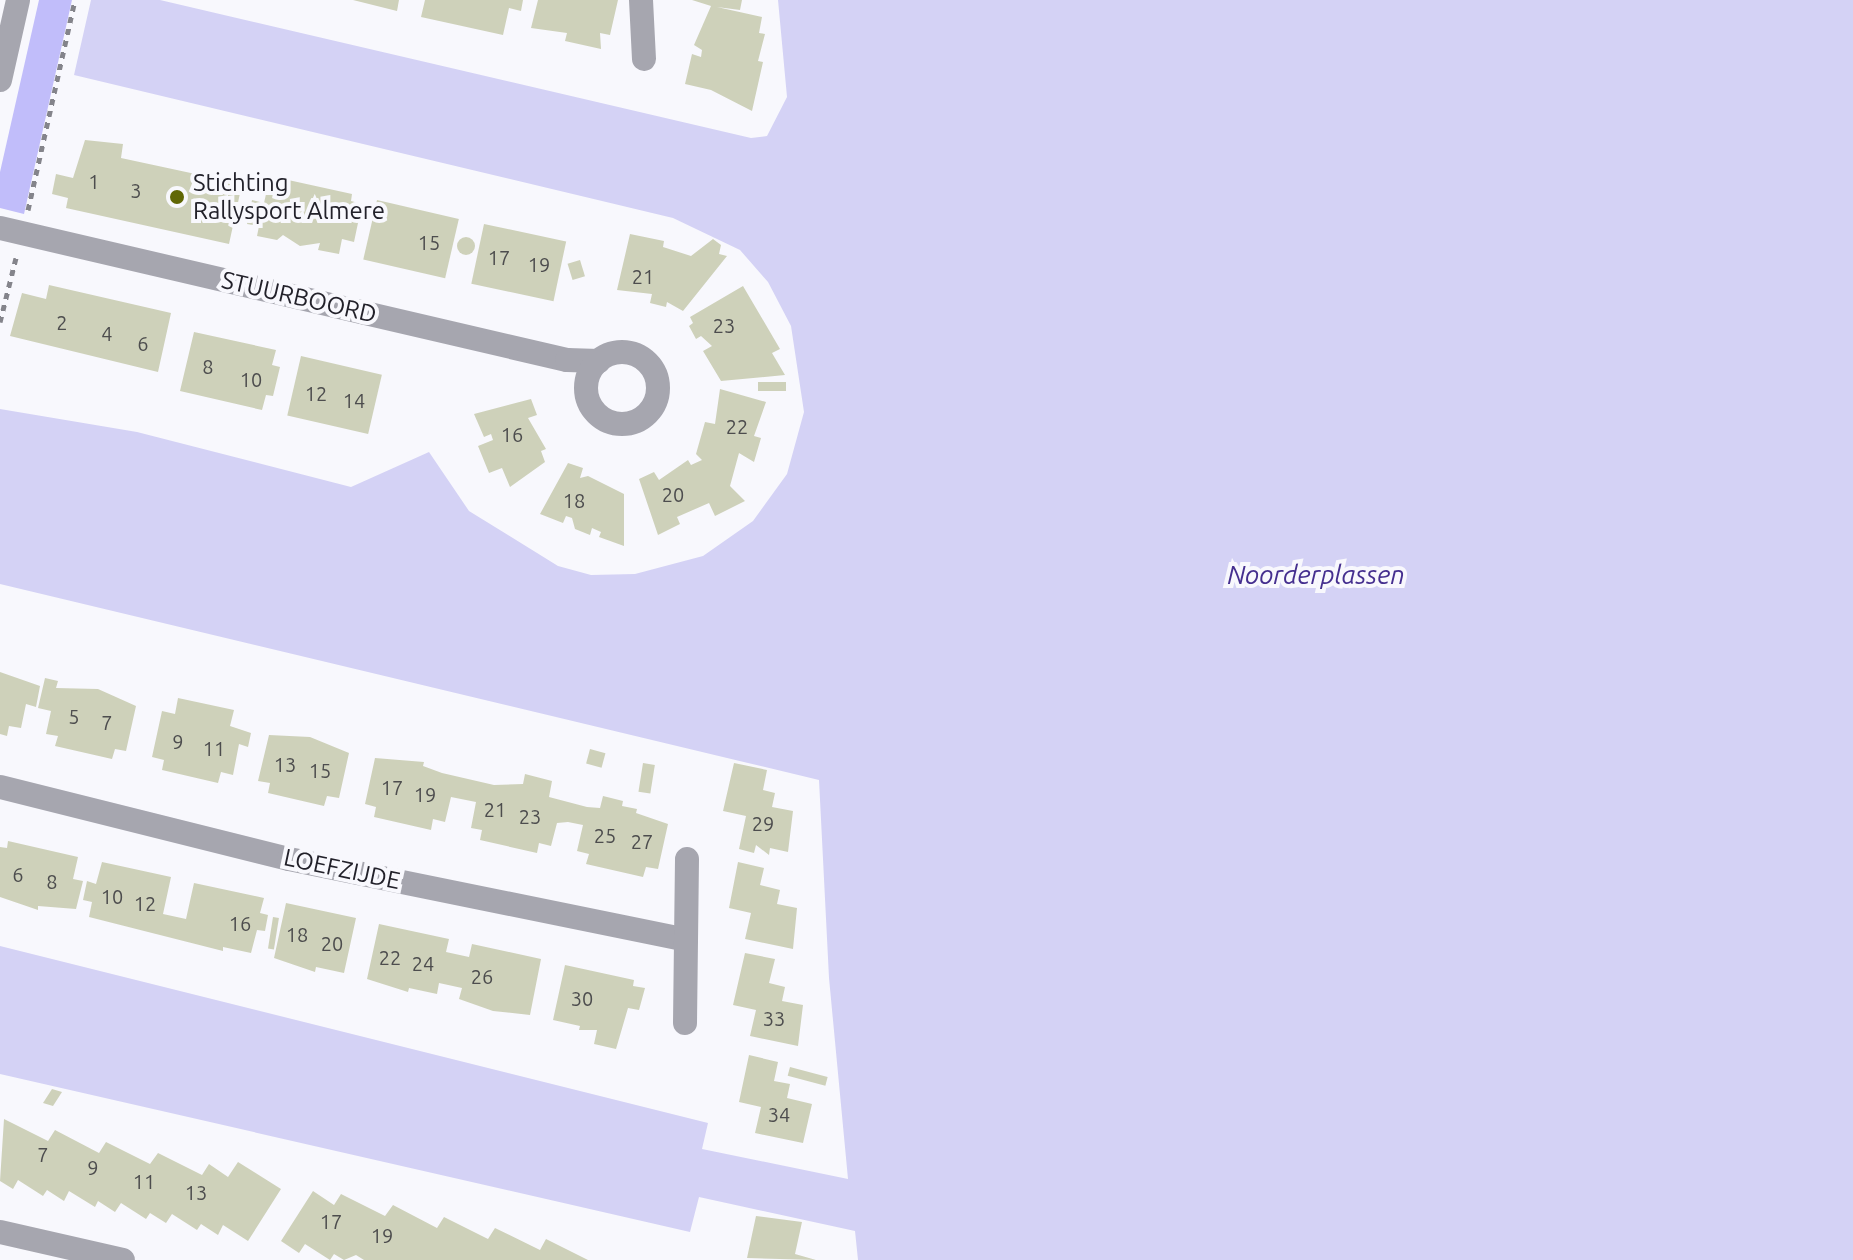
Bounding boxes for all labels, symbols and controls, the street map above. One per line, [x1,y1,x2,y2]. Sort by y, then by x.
house number: 1 [88,169,100,193]
place label: Stichting Rallysport Almere [193,169,385,225]
house number: 3 [130,178,142,202]
marker: Stichting Rallysport Almere [168,188,186,206]
house number: 15 [418,230,440,254]
house number: 17 [488,245,510,269]
house number: 19 [528,252,550,276]
house number: 21 [632,264,654,288]
street label: STUURBOORD [219,265,379,329]
house number: 2 [56,310,68,334]
house number: 23 [713,313,735,337]
house number: 4 [101,321,113,345]
house number: 6 [137,331,149,355]
house number: 8 [202,354,214,378]
house number: 10 [240,367,262,391]
house number: 12 [305,381,327,405]
house number: 14 [343,388,365,412]
house number: 22 [726,414,748,438]
house number: 16 [501,422,523,446]
house number: 20 [662,482,684,506]
house number: 18 [563,488,585,512]
water label: Noorderplassen [1227,559,1405,591]
house number: 5 [68,704,80,728]
house number: 7 [101,710,113,734]
house number: 9 [172,729,184,753]
house number: 11 [203,736,225,760]
house number: 13 [274,752,296,776]
house number: 15 [309,758,331,782]
house number: 17 [381,775,403,799]
house number: 19 [414,782,436,806]
house number: 21 [484,797,506,821]
house number: 23 [519,804,541,828]
house number: 29 [752,811,774,835]
house number: 25 [594,823,616,847]
house number: 27 [631,829,653,853]
street label: LOEFZIJDE [281,843,403,895]
house number: 6 [12,862,24,886]
house number: 8 [46,869,58,893]
house number: 10 [101,884,123,908]
house number: 12 [134,891,156,915]
house number: 16 [229,911,251,935]
house number: 18 [286,922,308,946]
house number: 20 [321,931,343,955]
house number: 22 [379,945,401,969]
house number: 24 [412,951,434,975]
house number: 26 [471,964,493,988]
house number: 30 [571,986,593,1010]
house number: 33 [763,1006,785,1030]
house number: 34 [768,1102,790,1126]
house number: 7 [37,1142,49,1166]
house number: 9 [87,1155,99,1179]
house number: 11 [133,1169,155,1193]
house number: 13 [185,1180,207,1204]
house number: 17 [320,1209,342,1233]
house number: 19 [371,1223,393,1247]

